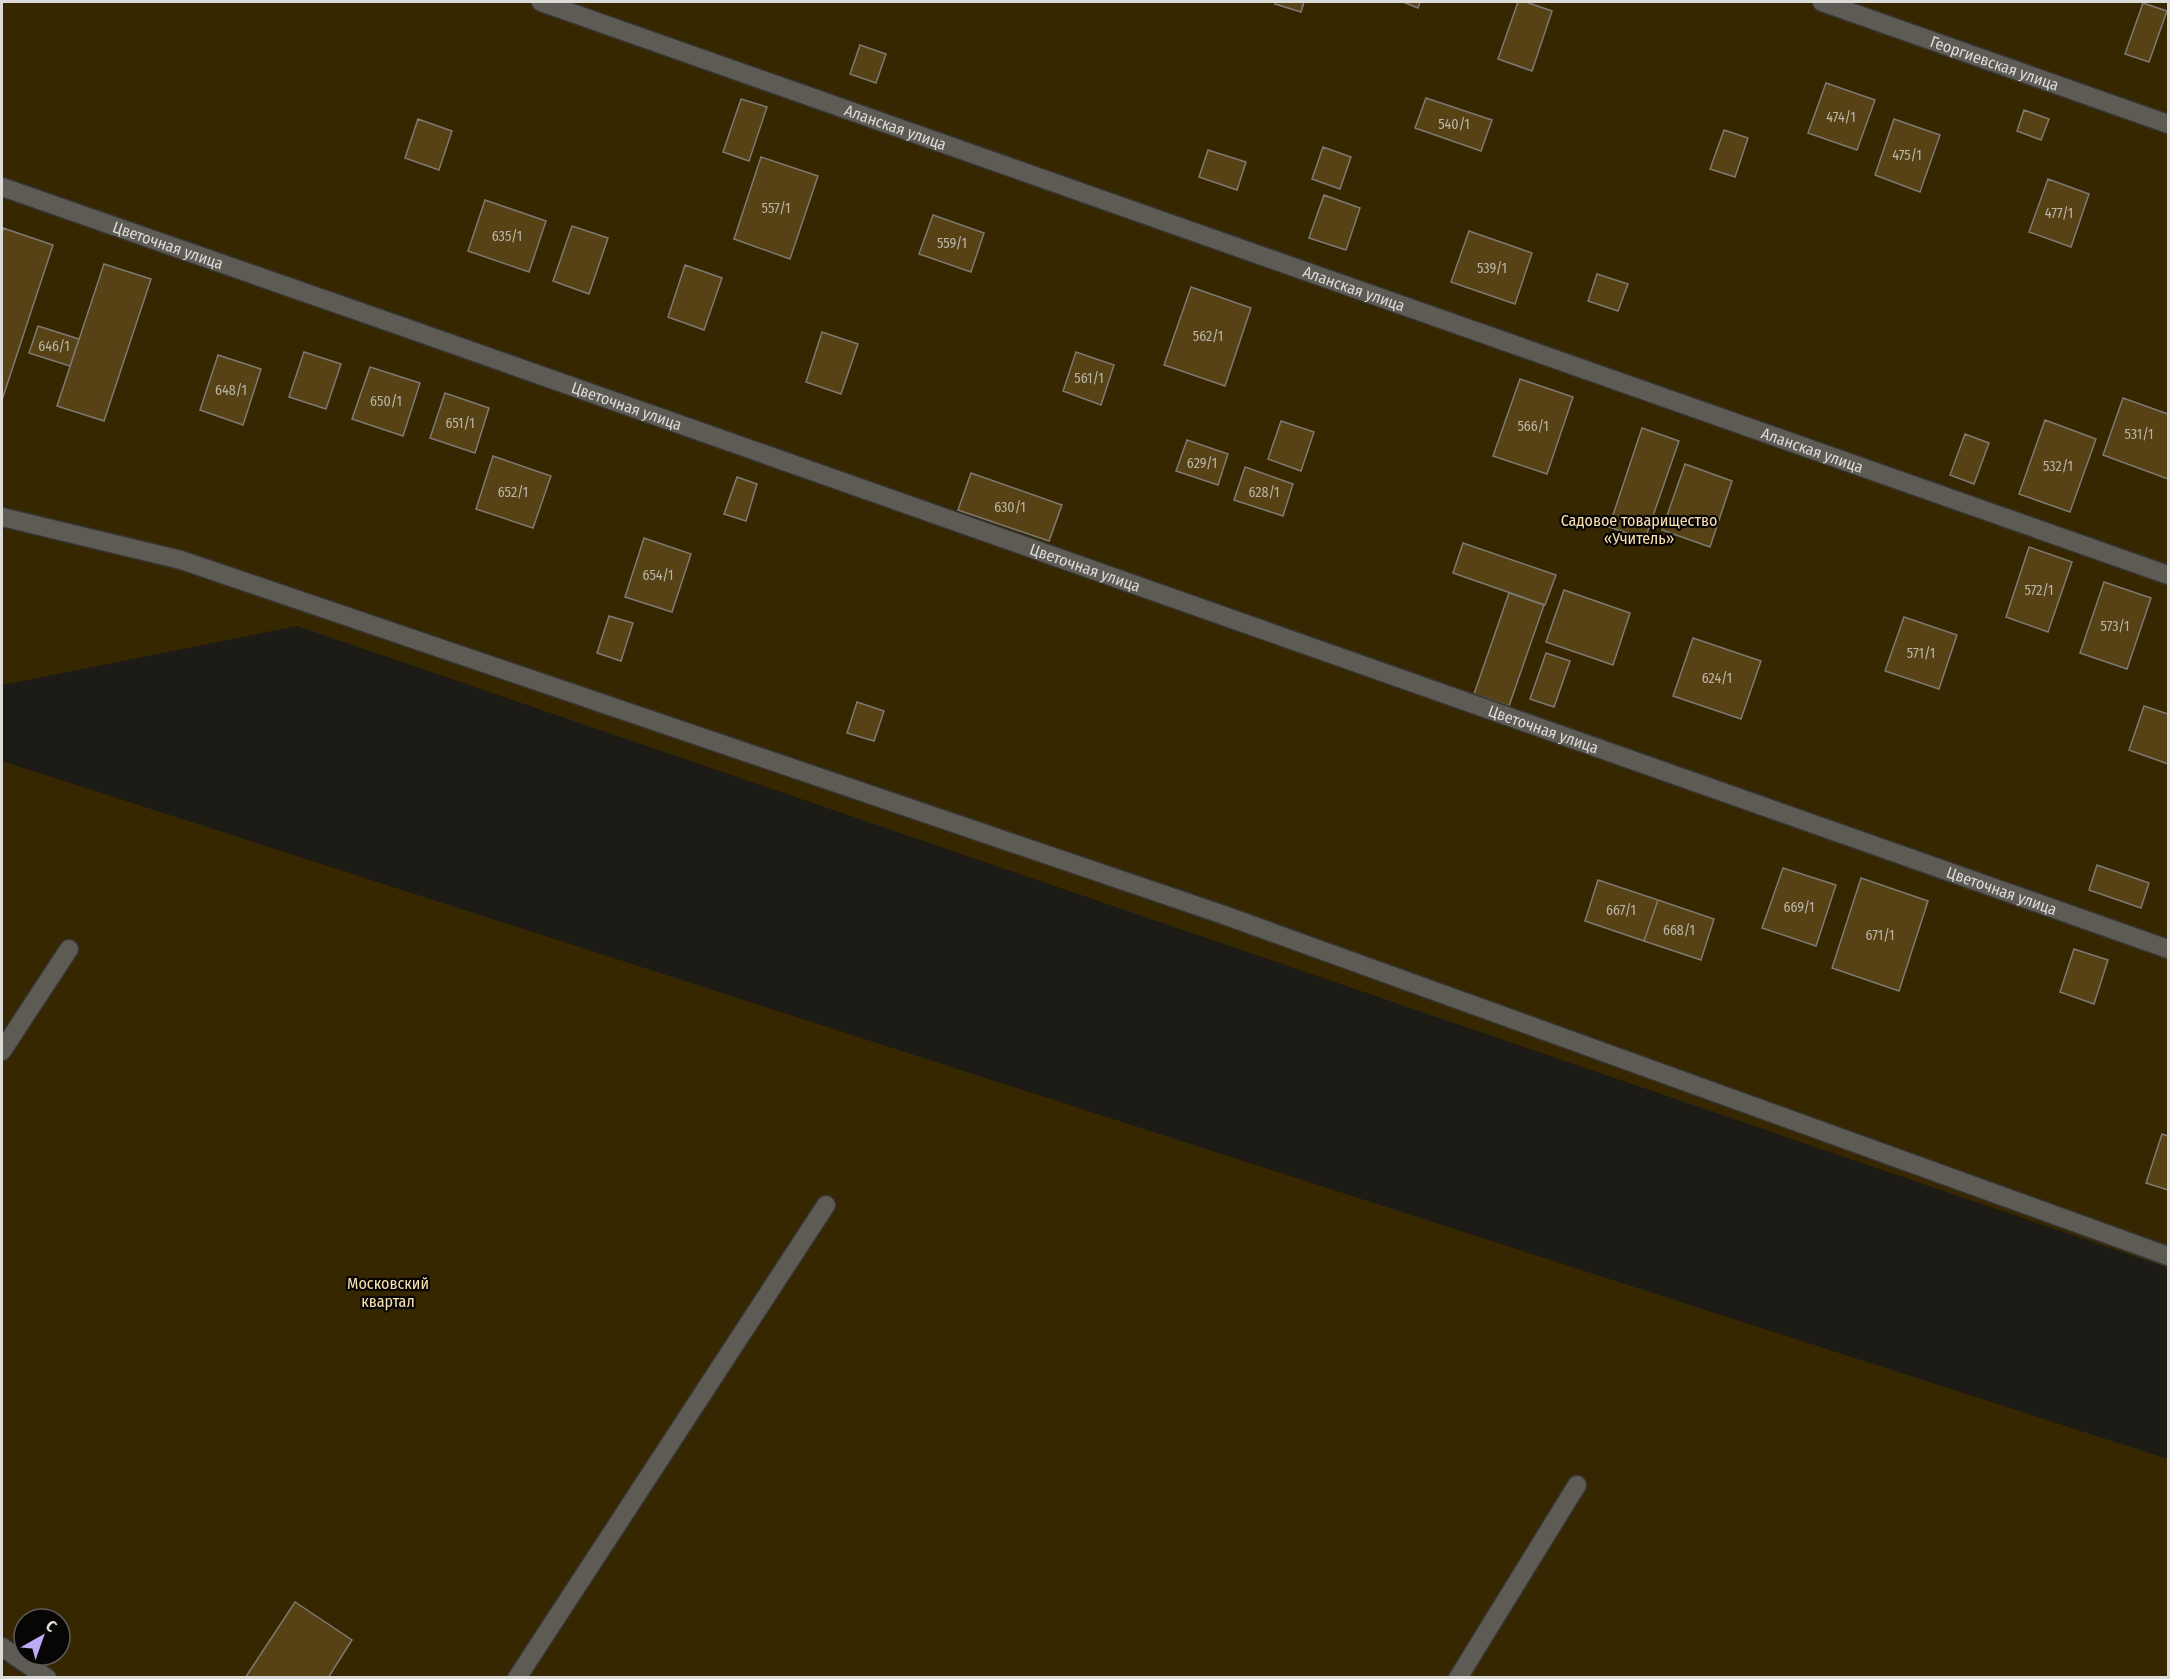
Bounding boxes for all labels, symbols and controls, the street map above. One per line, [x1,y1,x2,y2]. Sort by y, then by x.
street label: Георгиевская улица [1928,32,2061,95]
street label: Аланская улица [842,101,949,154]
house number: 474/1 [1826,109,1856,126]
house number: 540/1 [1438,116,1470,133]
house number: 475/1 [1892,147,1922,164]
house number: 557/1 [762,200,790,217]
house number: 477/1 [2045,205,2073,222]
street label: Цветочная улица [110,217,226,273]
house number: 635/1 [492,228,522,245]
house number: 559/1 [937,235,967,252]
house number: 539/1 [1477,260,1507,277]
street label: Аланская улица [1300,262,1408,316]
house number: 562/1 [1193,328,1223,345]
house number: 646/1 [38,338,70,355]
house number: 561/1 [1074,370,1104,387]
street label: Цветочная улица [569,378,685,434]
house number: 648/1 [215,382,247,399]
house number: 650/1 [370,393,402,410]
house number: 651/1 [445,415,475,432]
house number: 566/1 [1517,418,1549,435]
street label: Аланская улица [1759,424,1866,477]
house number: 531/1 [2125,426,2153,443]
house number: 629/1 [1187,455,1217,472]
house number: 532/1 [2043,458,2073,475]
house number: 652/1 [498,484,528,501]
house number: 628/1 [1248,484,1280,501]
house number: 630/1 [994,499,1026,516]
park label: Садовое товарищество «Учитель» [1561,511,1717,548]
street label: Цветочная улица [1027,540,1143,596]
house number: 654/1 [643,567,673,584]
house number: 572/1 [2025,582,2054,599]
house number: 573/1 [2101,618,2129,635]
house number: 571/1 [1907,645,1935,662]
house number: 624/1 [1702,670,1732,687]
street label: Цветочная улица [1486,701,1601,758]
street label: Цветочная улица [1944,863,2060,919]
house number: 669/1 [1783,899,1815,916]
house number: 667/1 [1606,902,1636,919]
house number: 668/1 [1663,922,1695,939]
house number: 671/1 [1866,927,1894,944]
park label: Московский квартал [347,1274,429,1311]
north arrow [12,1607,72,1667]
text: С [42,1616,61,1636]

